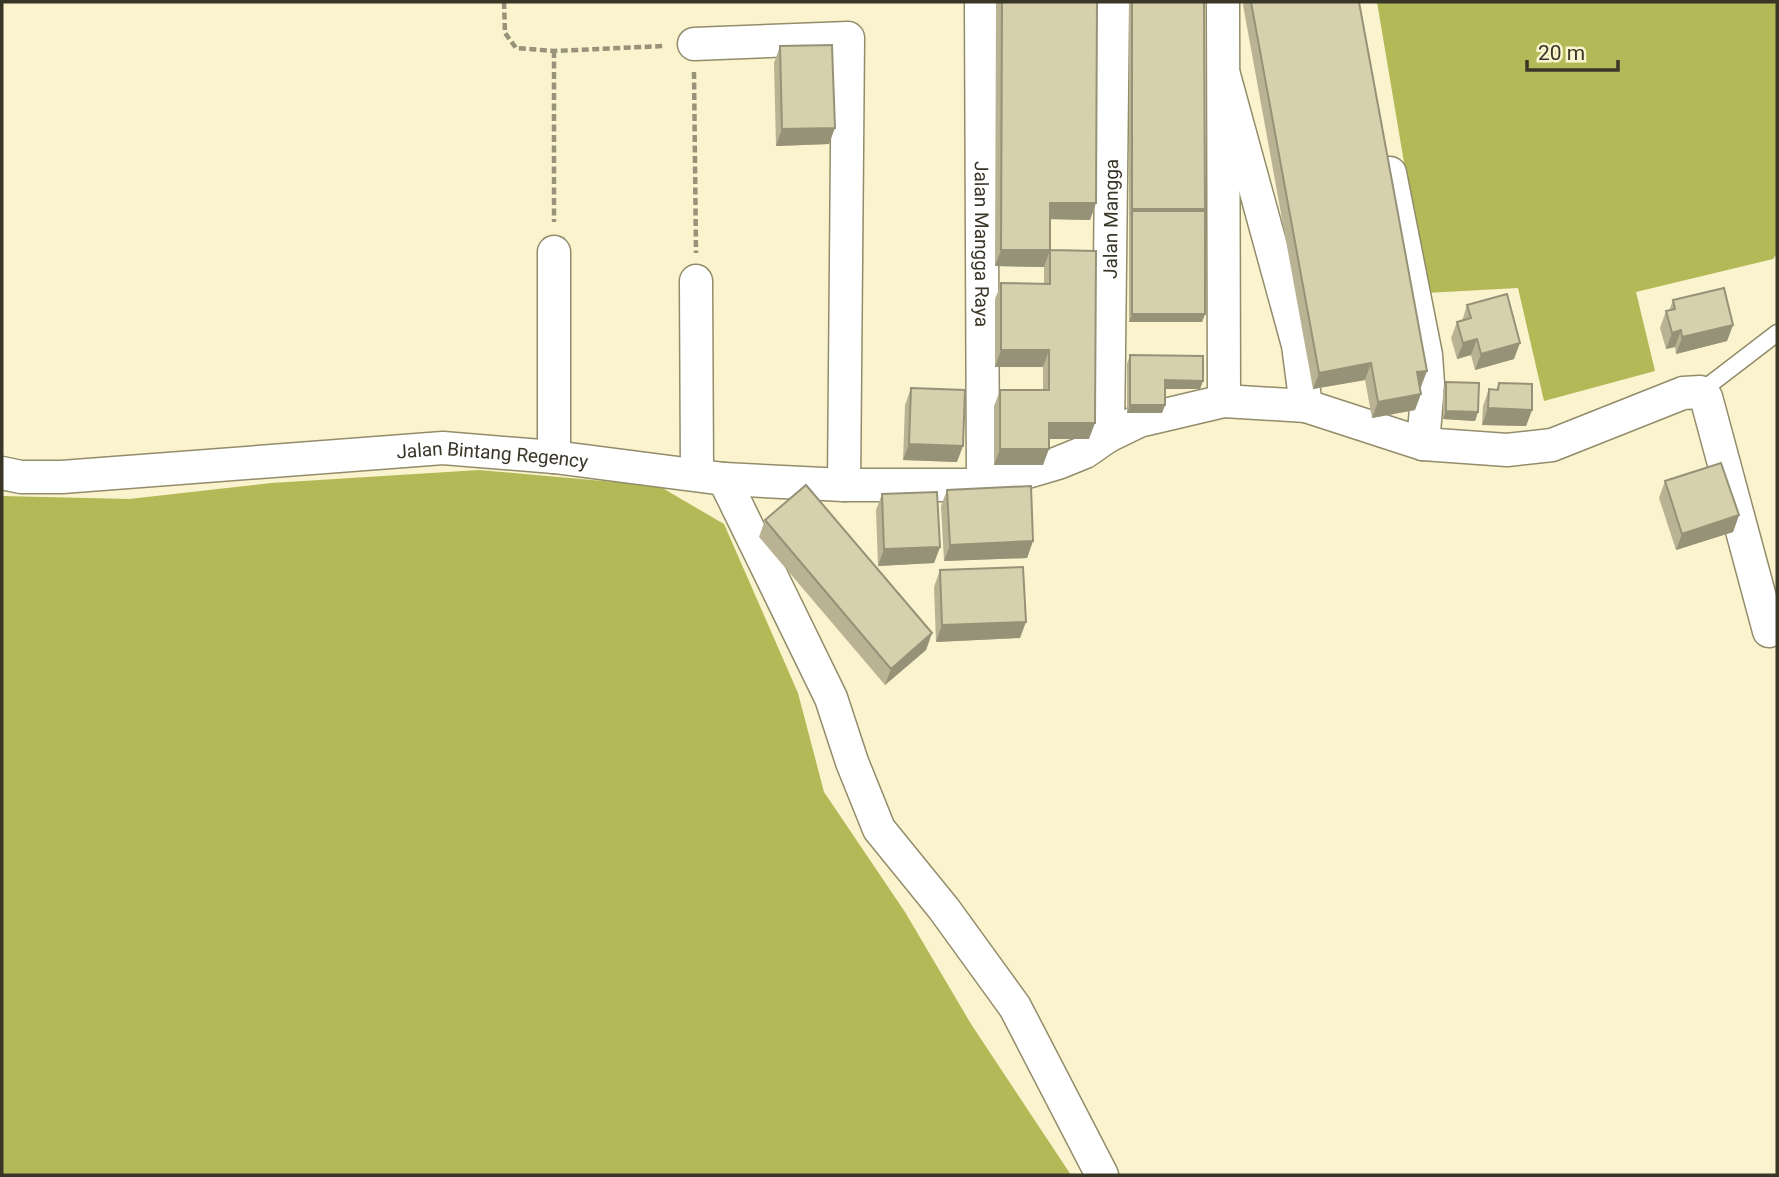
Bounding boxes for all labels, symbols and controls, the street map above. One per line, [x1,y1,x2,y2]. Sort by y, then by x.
scale bar [1527,28,1618,72]
text: 20 m [1538,41,1585,65]
street label: Jalan Mangga [1099,159,1123,279]
street label: Jalan Mangga Raya [970,161,993,327]
street label: Jalan Bintang Regency [396,437,589,473]

